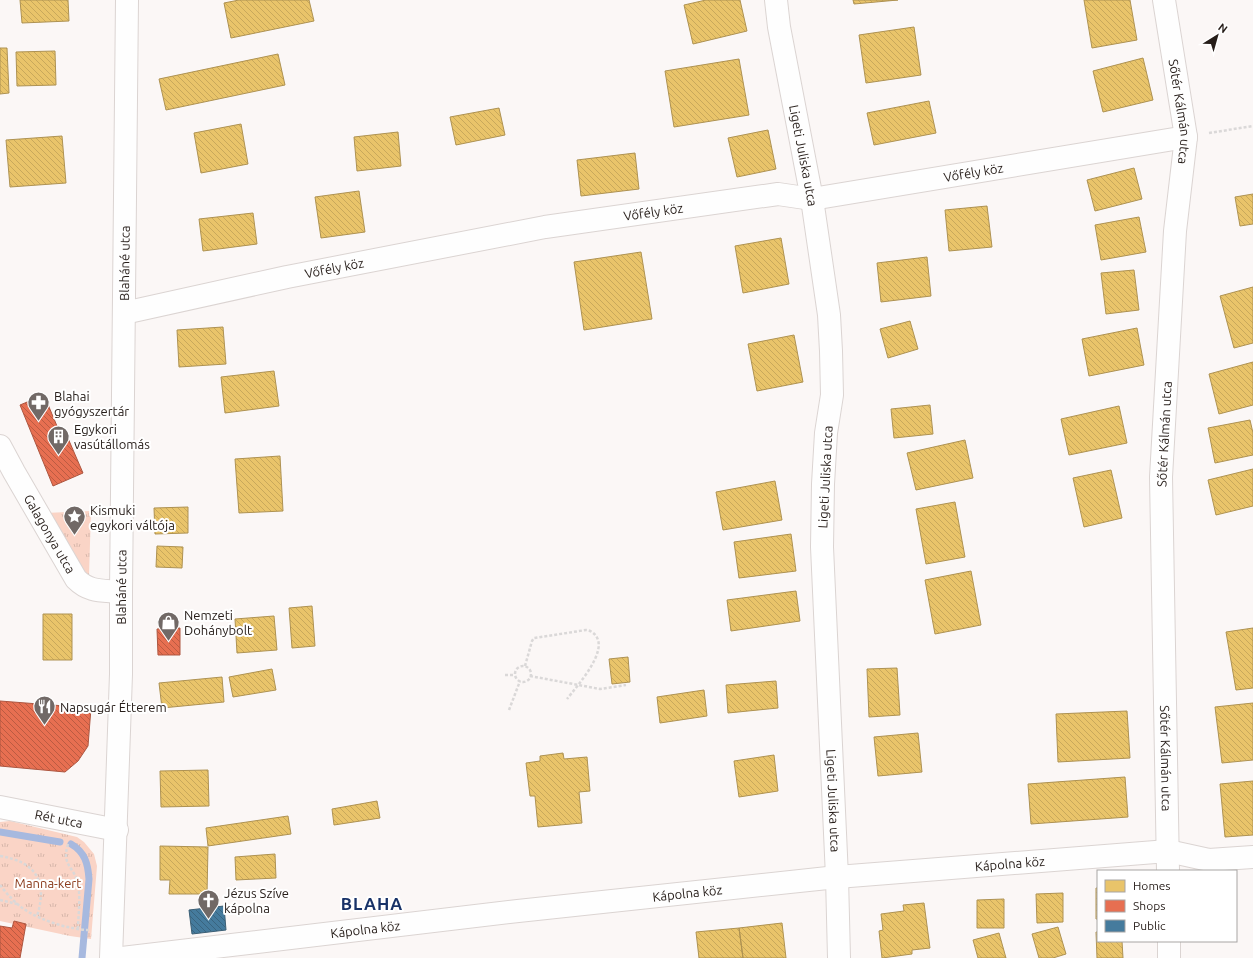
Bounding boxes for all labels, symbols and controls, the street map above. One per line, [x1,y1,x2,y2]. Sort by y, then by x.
north arrow [1197,16,1237,56]
text: N [1216,21,1230,35]
street label: Sőtér Kálmán utca [1167,58,1193,165]
street label: Ligeti Juliska utca [787,103,820,207]
street label: Vőfély köz [943,160,1004,184]
street label: Vőfély köz [622,201,684,223]
street label: Blaháné utca [117,225,132,301]
street label: Vőfély köz [303,255,365,280]
street label: Sőtér Kálmán utca [1154,381,1174,487]
place label: Blahai gyógyszertár [54,389,129,418]
pharmacy icon: Blahai gyógyszertár [26,390,52,423]
place label: Egykori vasútállomás [74,422,150,451]
building icon: Egykori vasútállomás [45,423,71,456]
street label: Ligeti Juliska utca [815,425,835,529]
street label: Galagonya utca [21,492,78,576]
place label: Kismuki egykori váltója [90,503,175,532]
place icon: Kismuki egykori váltója [62,504,88,537]
street label: Blaháné utca [114,549,128,625]
place label: Nemzeti Dohánybolt [184,608,252,637]
shop icon: Nemzeti Dohánybolt [156,609,182,642]
restaurant icon: Napsugár Étterem [32,694,58,727]
place label: Napsugár Étterem [60,699,167,714]
street label: Sőtér Kálmán utca [1158,705,1174,811]
street label: Ligeti Juliska utca [824,749,843,852]
street label: Rét utca [34,807,84,830]
street label: Kápolna köz [974,854,1045,873]
legend [1097,870,1237,942]
park label: Manna-kert [15,876,81,890]
text: Homes [1133,879,1171,892]
street label: Kápolna köz [652,882,723,904]
place label: Jézus Szíve kápolna [224,886,289,915]
church icon: Jézus Szíve kápolna [195,887,221,920]
district label: BLAHA [341,894,403,913]
text: Shops [1133,899,1165,912]
street label: Kápolna köz [330,918,401,940]
text: Public [1133,919,1166,932]

